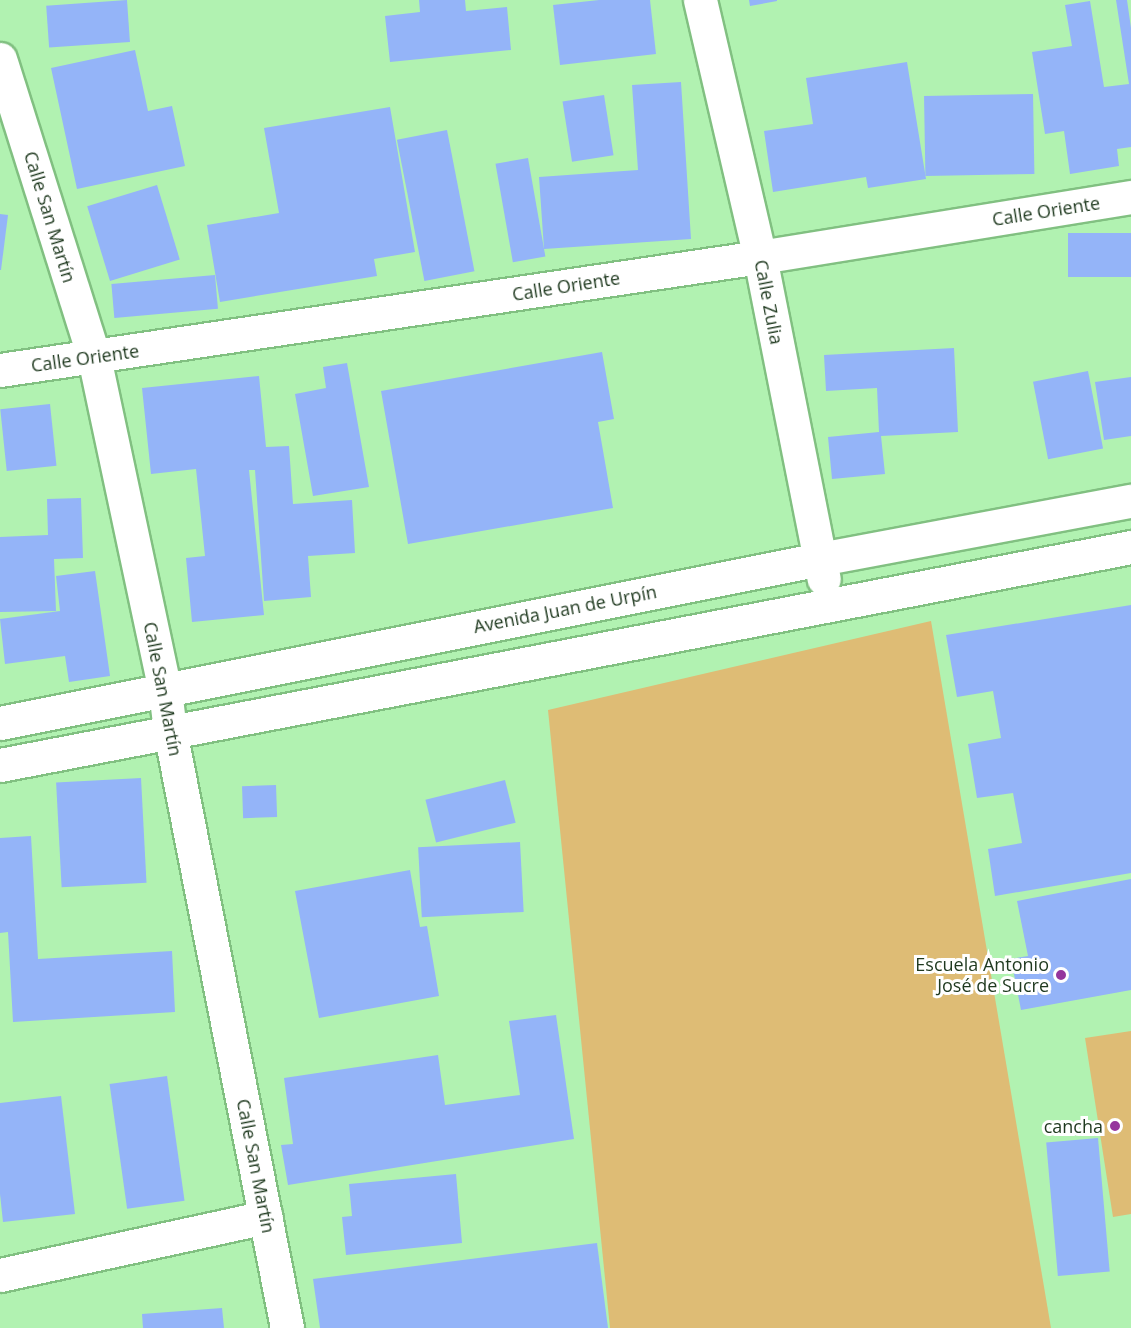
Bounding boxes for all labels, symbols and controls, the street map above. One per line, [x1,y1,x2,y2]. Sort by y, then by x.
street label: Calle San Martín [20,149,80,285]
street label: Calle Oriente [991,192,1101,230]
street label: Calle Zulia [750,258,788,346]
street label: Calle Oriente [511,267,621,305]
street label: Calle Oriente [30,340,140,376]
street label: Avenida Juan de Urpín [472,581,658,637]
street label: Calle San Martín [139,620,187,758]
place label: Escuela Antonio José de Sucre [915,954,1049,996]
marker: Escuela Antonio José de Sucre [1054,968,1068,982]
street label: Calle San Martín [232,1097,280,1235]
place label: cancha [1044,1115,1103,1137]
marker: cancha [1108,1119,1122,1133]

